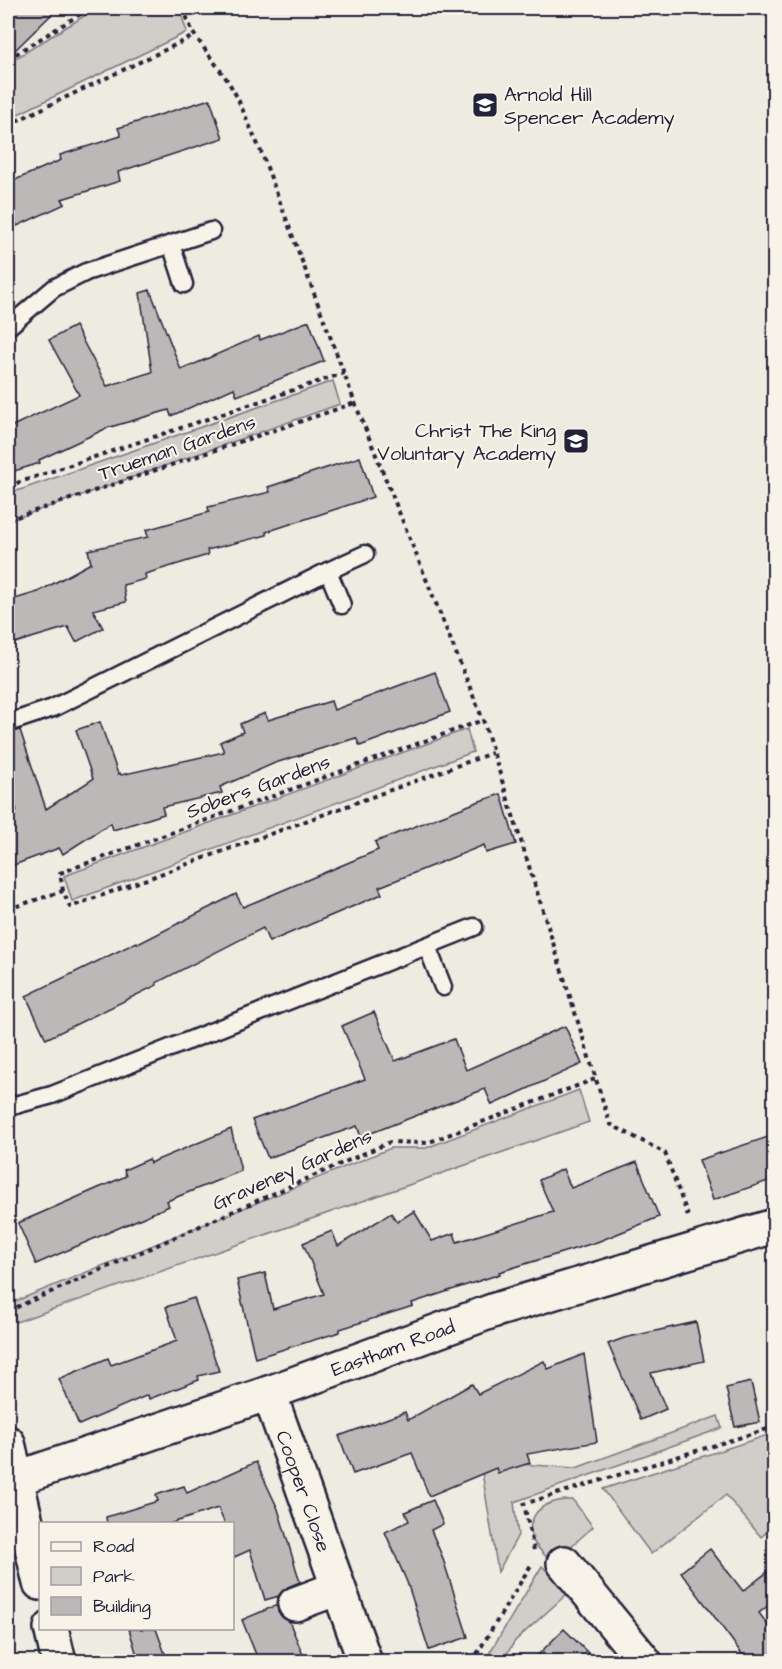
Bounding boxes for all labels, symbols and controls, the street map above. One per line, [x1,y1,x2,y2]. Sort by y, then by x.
place label: Arnold Hill Spencer Academy [504,81,675,133]
school or university icon: Arnold Hill Spencer Academy [470,90,500,120]
street label: Trueman Gardens [95,408,260,488]
place label: Christ The King Voluntary Academy [377,417,556,469]
school or university icon: Christ The King Voluntary Academy [561,426,591,456]
street label: Sobers Gardens [182,748,334,826]
street label: Graveney Gardens [208,1122,377,1219]
street label: Eastham Road [327,1313,459,1384]
street label: Cooper Close [268,1427,338,1556]
legend [39,1522,234,1630]
text: Road [93,1534,134,1559]
text: Park [93,1564,135,1589]
text: Building [93,1594,151,1620]

